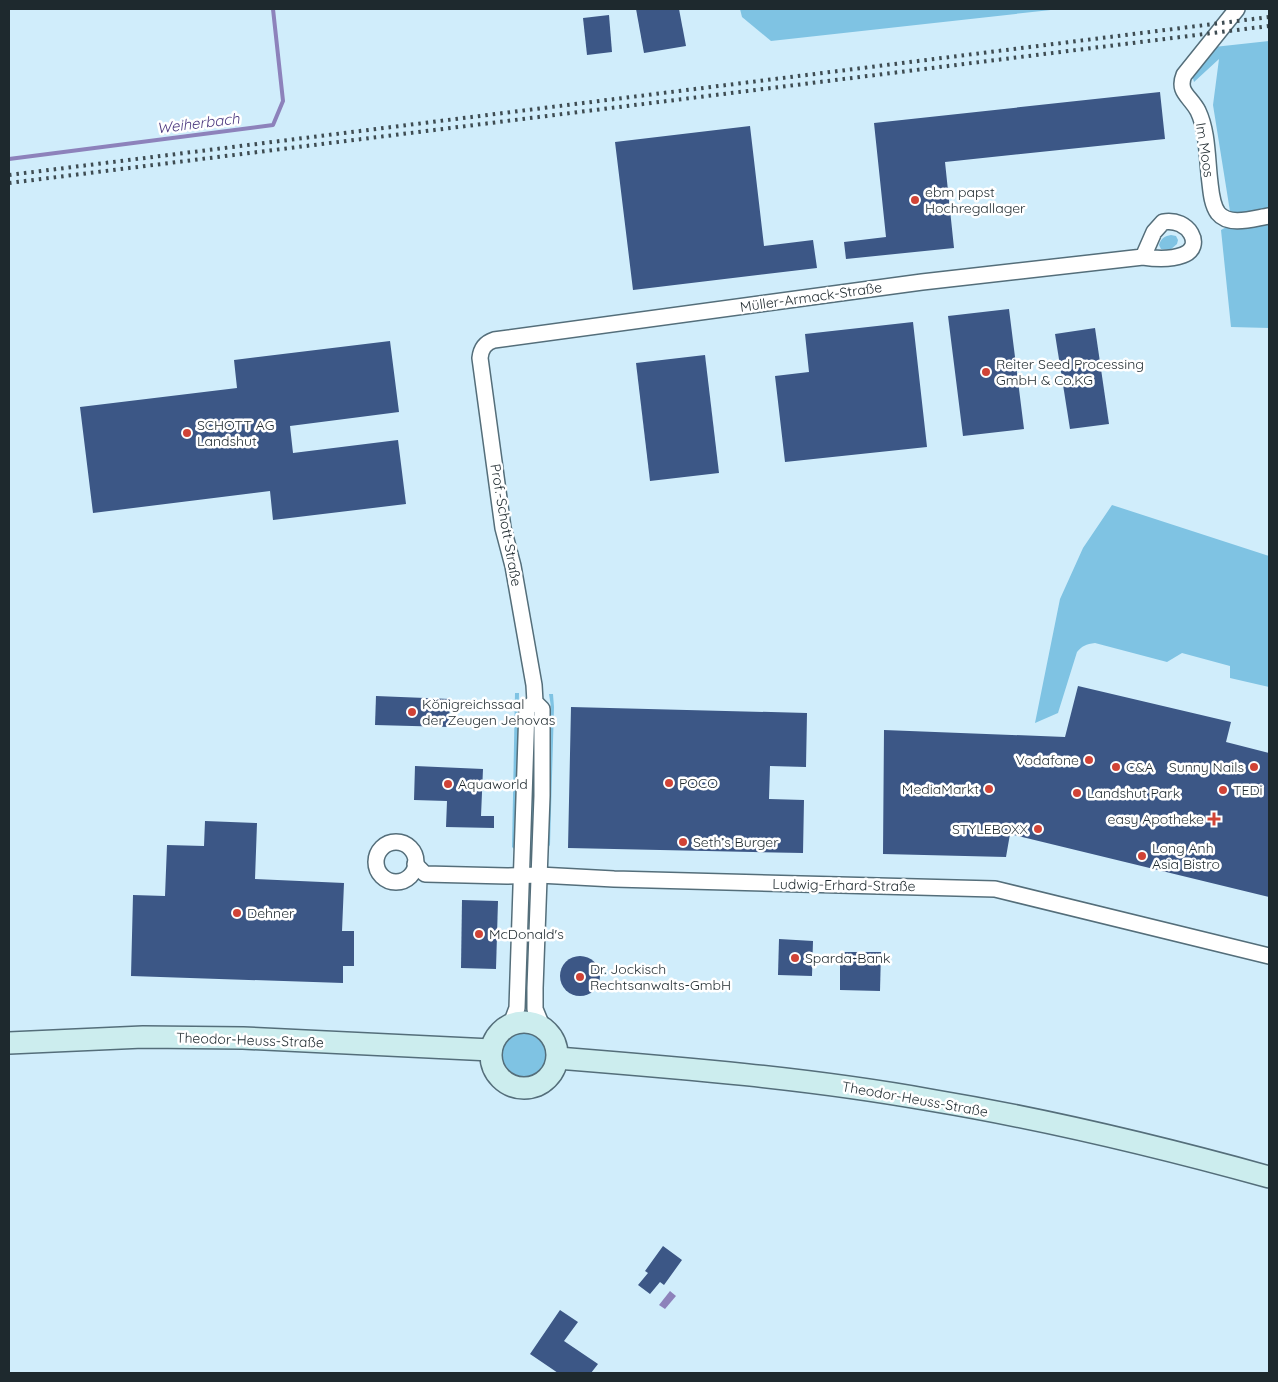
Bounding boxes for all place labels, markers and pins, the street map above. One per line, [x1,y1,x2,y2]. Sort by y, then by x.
place label: ebm papst Hochregallager [925,183,1026,217]
marker: ebm papst Hochregallager [909,194,921,206]
place label: Reiter Seed Processing GmbH & Co.KG [996,355,1144,389]
marker: Reiter Seed Processing GmbH & Co.KG [980,366,992,378]
place label: SCHOTT AG Landshut [197,416,274,450]
marker: SCHOTT AG Landshut [181,427,193,439]
place label: Königreichssaal der Zeugen Jehovas [422,695,555,729]
marker: Königreichssaal der Zeugen Jehovas [406,706,418,718]
place label: Vodafone [1016,751,1079,769]
marker: Vodafone [1083,754,1095,766]
place label: C&A [1126,758,1154,776]
place label: Sunny Nails [1169,758,1244,776]
marker: C&A [1110,761,1122,773]
marker: Sunny Nails [1248,761,1260,773]
place label: POCO [679,774,718,792]
place label: Aquaworld [458,775,528,793]
marker: POCO [663,777,675,789]
marker: Aquaworld [442,778,454,790]
place label: MediaMarkt [902,780,979,798]
place label: TEDi [1233,781,1262,799]
marker: MediaMarkt [983,783,995,795]
place label: Landshut Park [1087,784,1180,802]
marker: TEDi [1217,784,1229,796]
marker: Landshut Park [1071,787,1083,799]
place label: easy Apotheke [1108,810,1204,828]
marker: easy Apotheke [1208,813,1220,825]
place label: STYLEBOXX [952,820,1029,838]
marker: STYLEBOXX [1032,823,1044,835]
place label: Seth’s Burger [693,833,779,851]
marker: Seth’s Burger [677,836,689,848]
place label: Long Anh Asia Bistro [1152,839,1220,873]
marker: Long Anh Asia Bistro [1136,850,1148,862]
place label: Dehner [247,904,295,922]
marker: Dehner [231,907,243,919]
place label: McDonald's [489,925,564,943]
marker: McDonald's [473,928,485,940]
place label: Sparda-Bank [805,949,891,967]
marker: Sparda-Bank [789,952,801,964]
place label: Dr. Jockisch Rechtsanwalts-GmbH [590,960,731,994]
marker: Dr. Jockisch Rechtsanwalts-GmbH [574,971,586,983]

